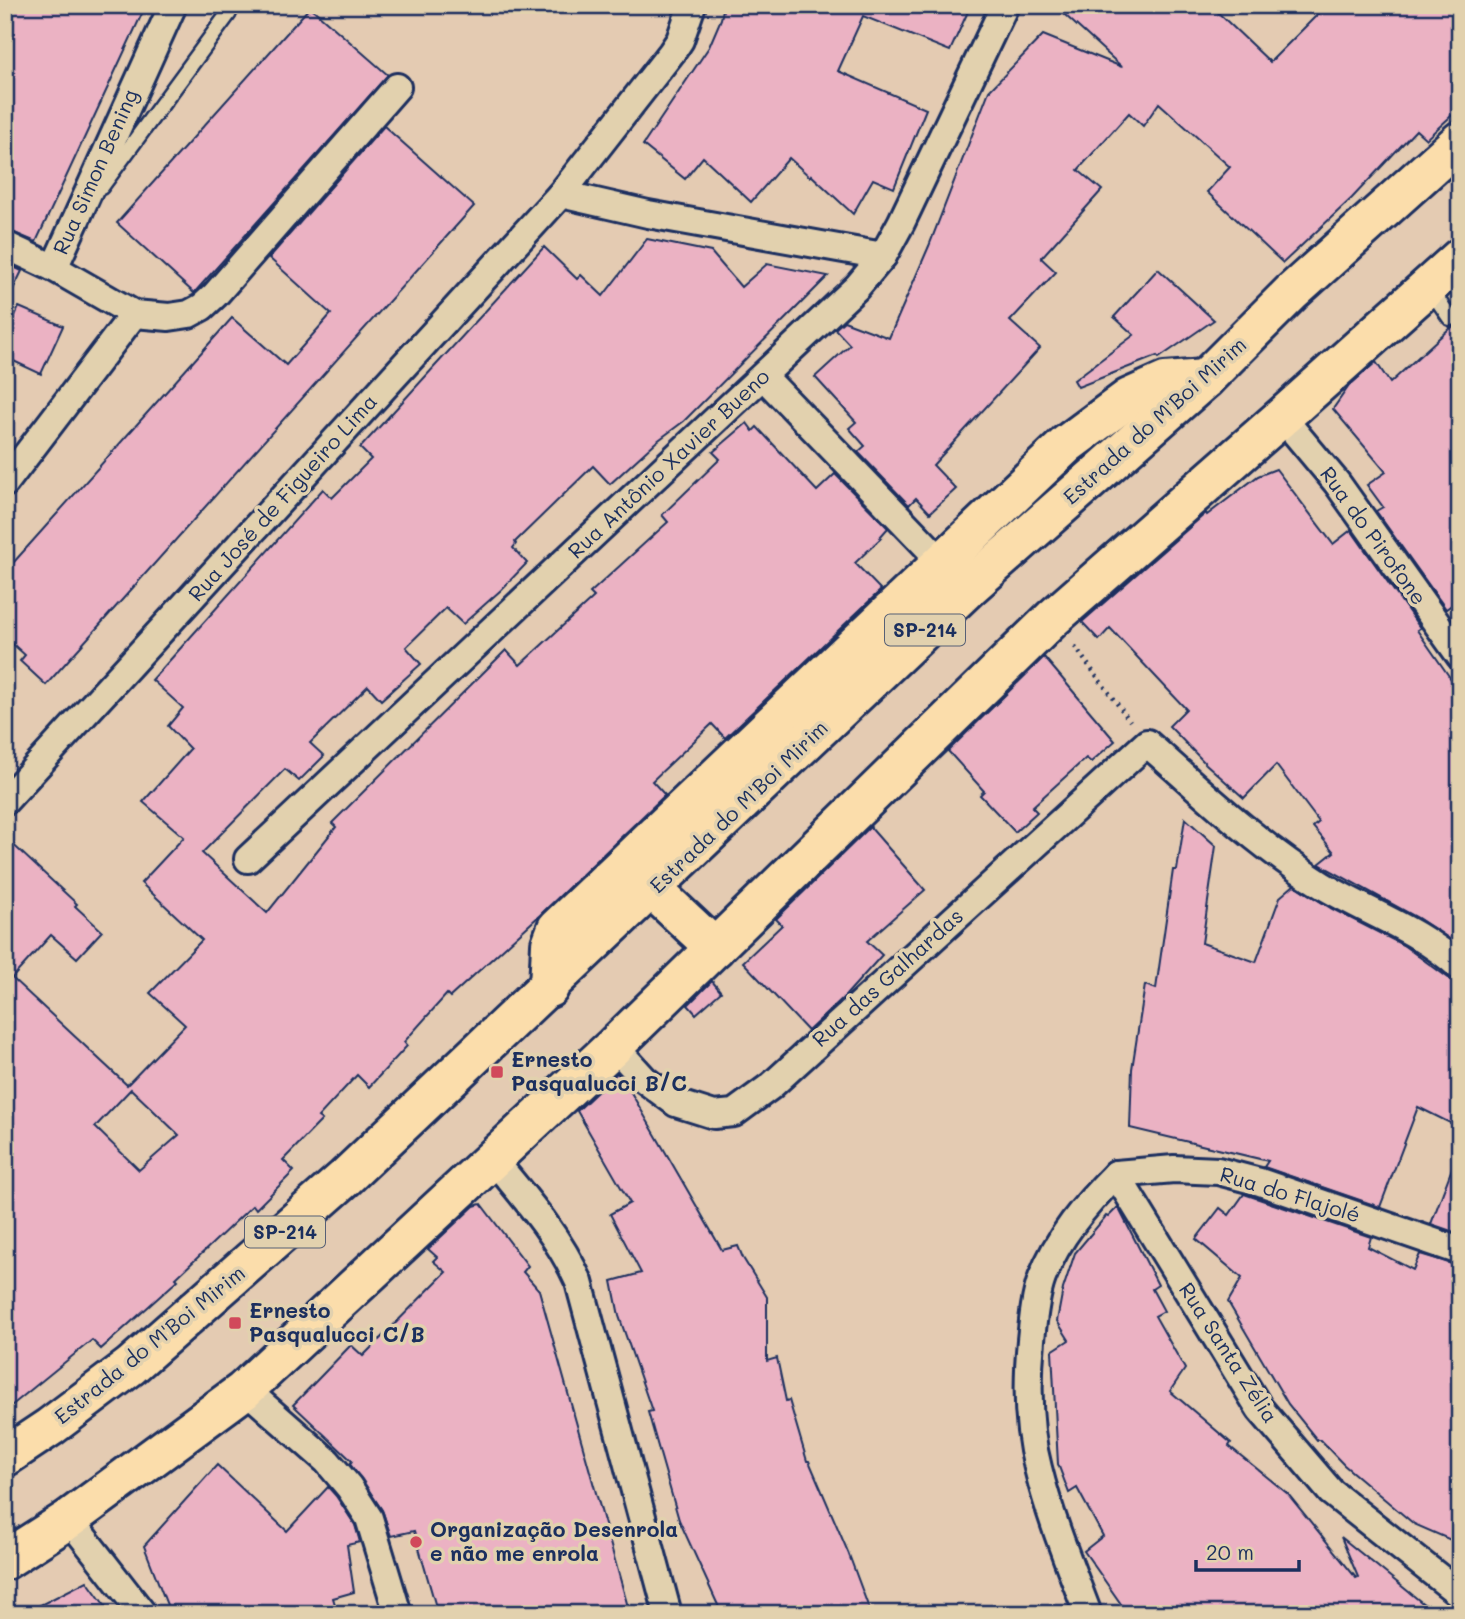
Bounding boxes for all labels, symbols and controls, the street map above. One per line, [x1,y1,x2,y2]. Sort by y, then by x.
street label: Rua Simon Bening [46,84,143,258]
street label: Estrada do M'Boi Mirim [1057,330,1251,509]
street label: Rua Antônio Xavier Bueno [561,362,775,564]
street label: Rua José de Figueiro Lima [182,388,382,606]
street label: Rua do Pirofone [1315,461,1434,610]
road number: SP-214 [885,614,965,646]
street label: Estrada do M'Boi Mirim [643,714,833,898]
street label: Rua das Galhardas [806,902,968,1052]
place label: Ernesto Pasqualucci B/C [511,1045,687,1096]
marker: Ernesto Pasqualucci B/C [489,1064,505,1080]
street label: Rua do Flajolé [1217,1159,1364,1228]
road number: SP-214 [245,1216,325,1248]
street label: Estrada do M'Boi Mirim [48,1259,250,1429]
street label: Rua Santa Zélia [1174,1277,1285,1428]
place label: Ernesto Pasqualucci C/B [249,1296,425,1347]
marker: Ernesto Pasqualucci C/B [227,1315,243,1331]
place label: Organização Desenrola e não me enrola [430,1515,678,1566]
scale bar [1196,1528,1299,1572]
marker: Organização Desenrola e não me enrola [408,1534,424,1550]
text: 20 m [1206,1538,1254,1565]

